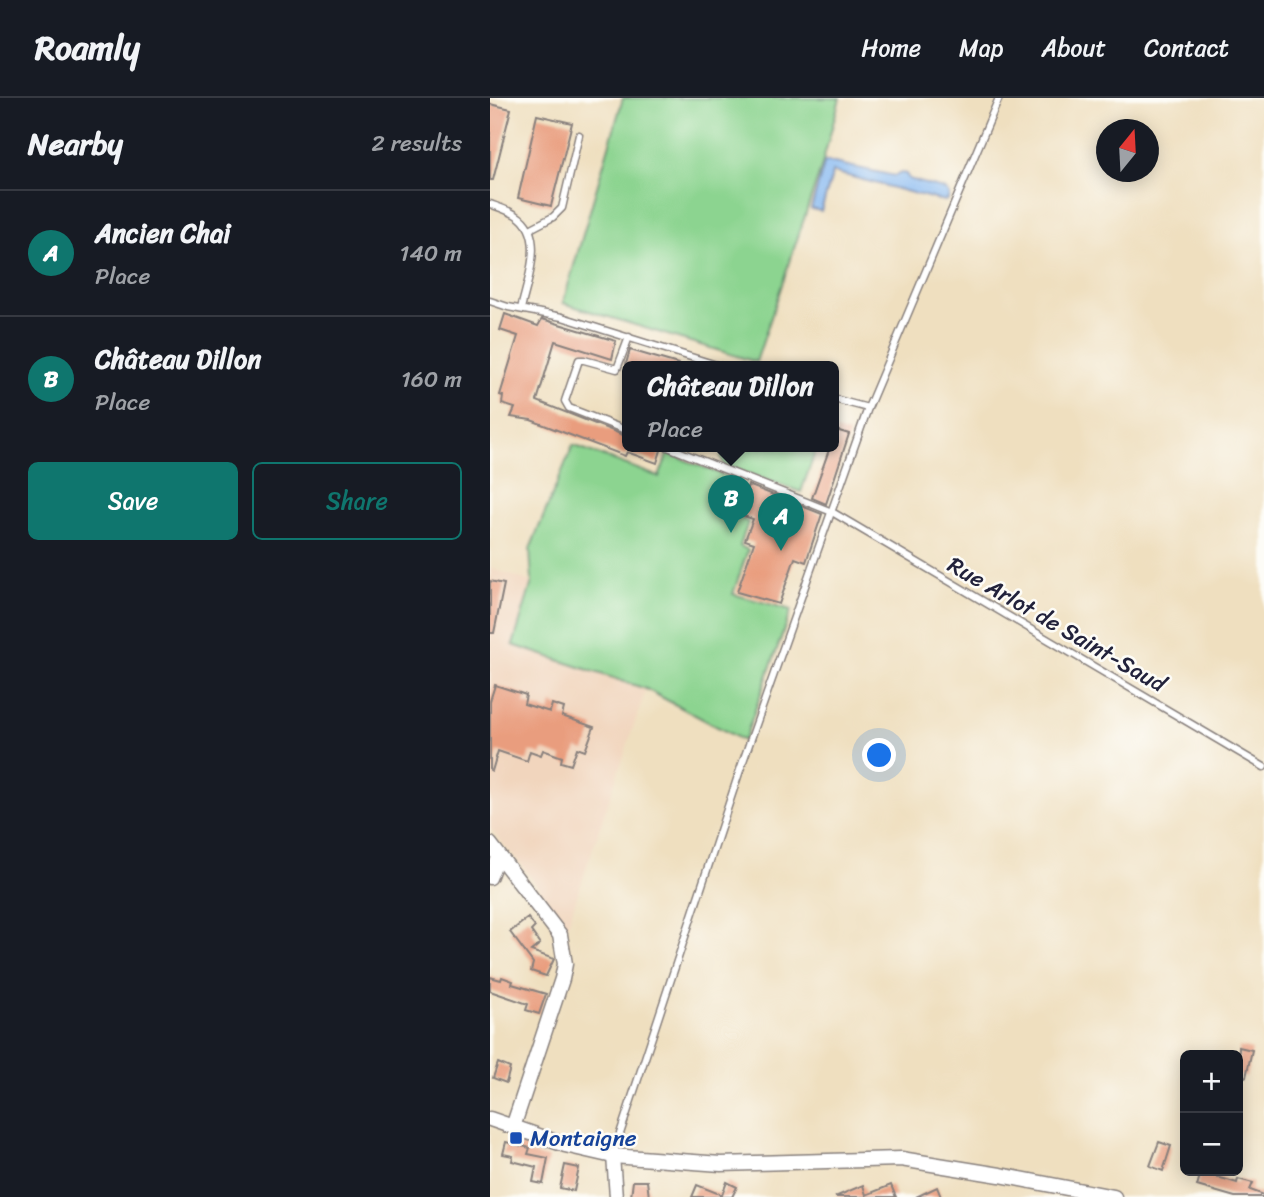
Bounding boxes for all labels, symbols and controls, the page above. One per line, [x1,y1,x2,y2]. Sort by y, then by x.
text: Roamly [35,19,140,77]
text: Home [861,27,921,69]
text: Map [959,27,1003,69]
text: About [1041,27,1106,69]
text: Contact [1144,27,1229,69]
text: Nearby [28,117,123,171]
north arrow [1096,119,1159,182]
text: 2 results [371,123,462,164]
text: Ancien Chai [95,210,231,256]
text: A [43,233,59,274]
text: 140 m [400,233,462,274]
text: Place [95,256,150,297]
text: Château Dillon [95,336,261,382]
text: B [44,359,58,400]
text: 160 m [401,359,462,400]
popup [622,361,839,452]
text: Château Dillon [647,363,814,409]
text: Place [95,382,150,423]
text: Place [647,409,703,450]
button: Save [28,462,238,540]
button: Share [252,462,462,540]
pin: B [708,475,754,533]
pin: A [758,493,804,551]
street label: Rue Arlot de Saint-Saud [940,545,1176,705]
your location [862,738,896,772]
map controls [1180,1050,1243,1176]
button: + [1180,1050,1243,1113]
button: − [1180,1113,1243,1176]
place label: Montaigne [530,1118,637,1159]
marker: Montaigne [508,1130,524,1146]

